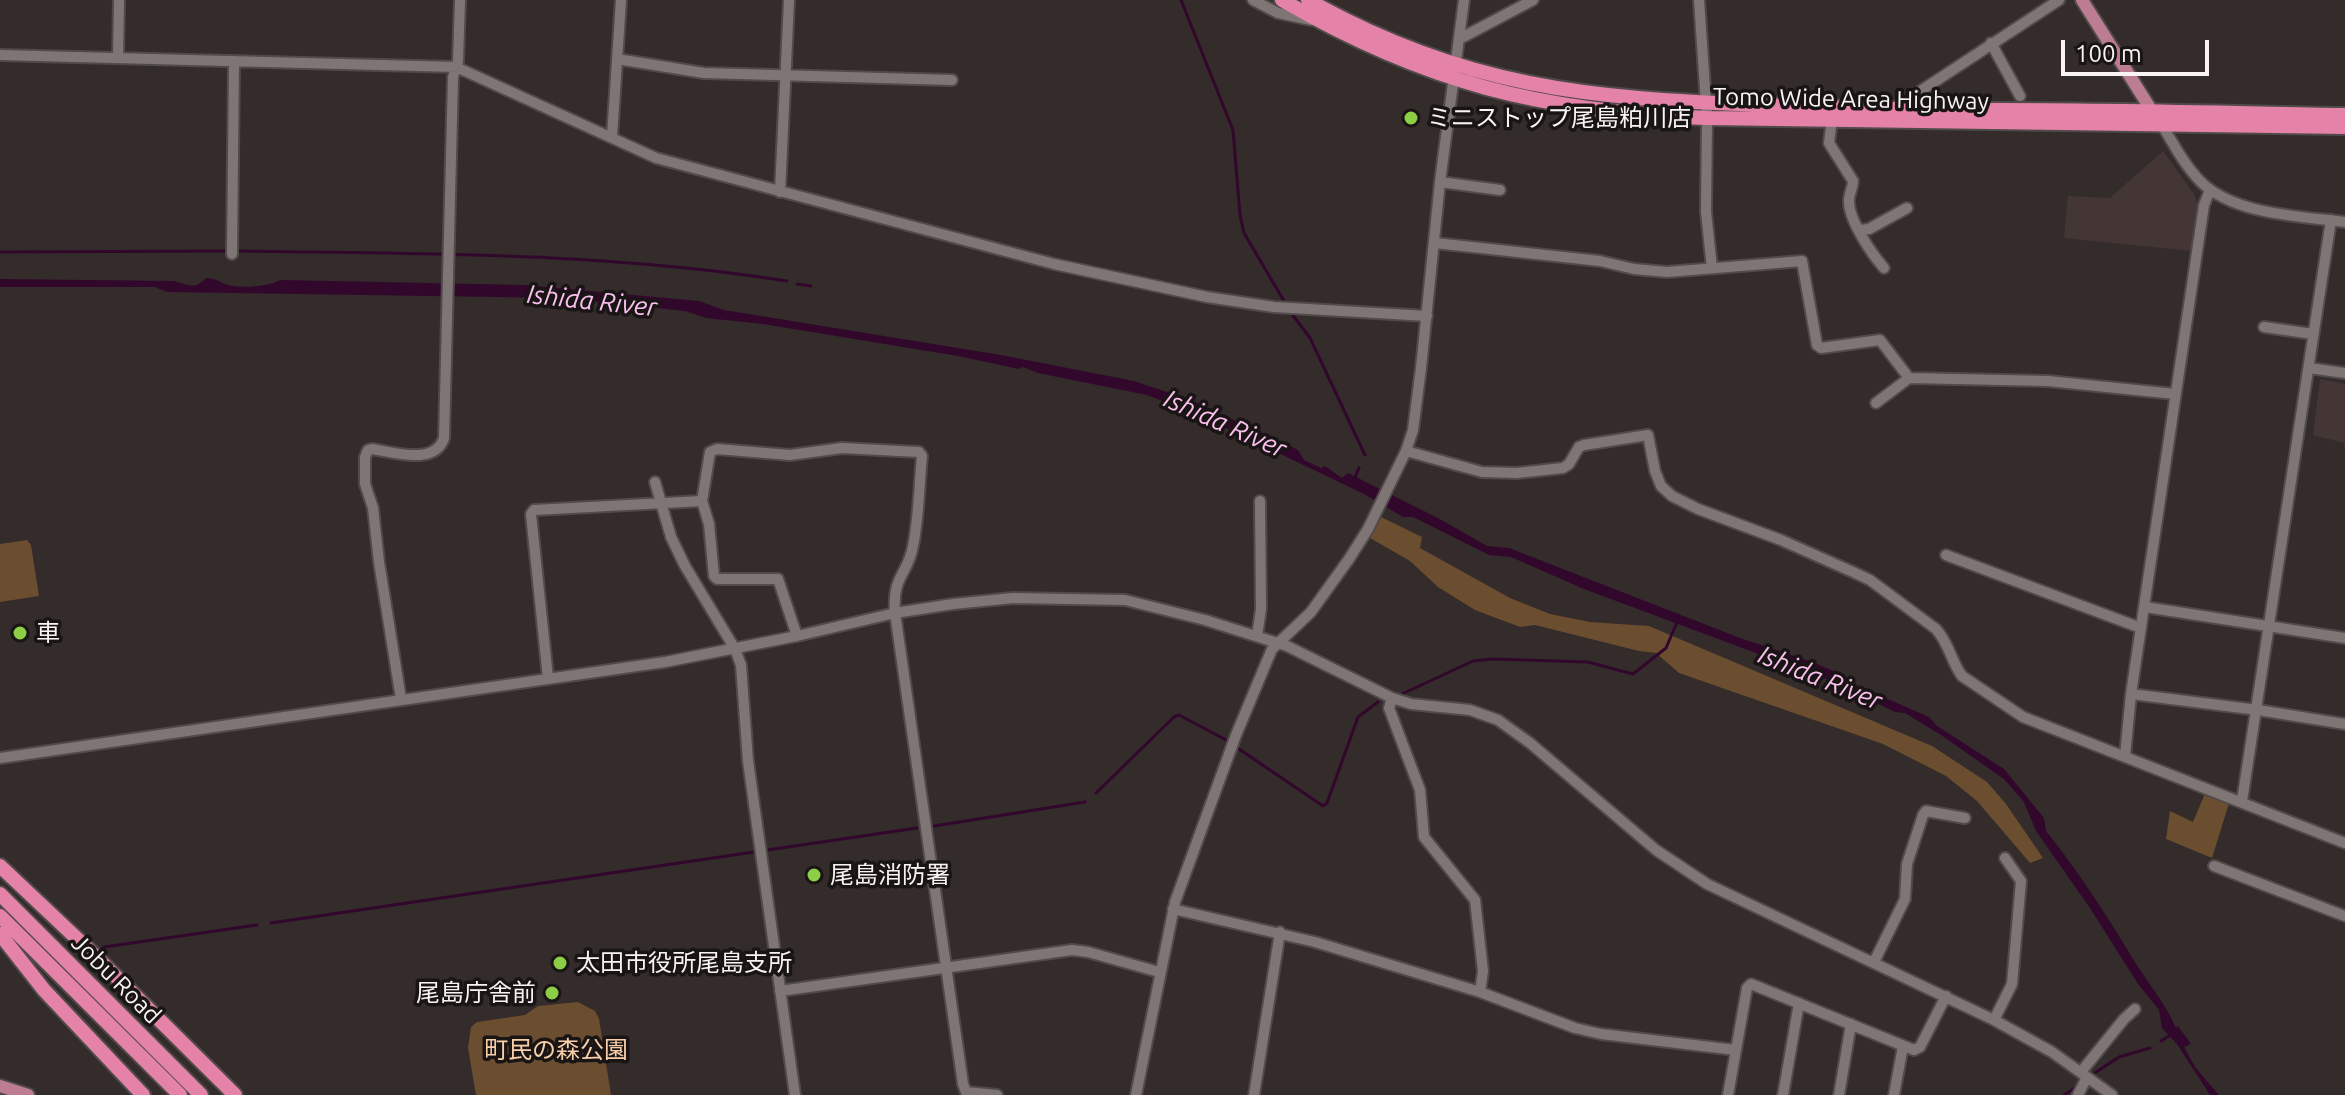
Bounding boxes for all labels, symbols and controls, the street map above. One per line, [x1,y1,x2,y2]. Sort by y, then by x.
scale bar [2065,24,2213,74]
text: 100 m [2075,40,2142,67]
street label: Tomo Wide Area Highway [1713,82,1989,116]
place label: ミニストップ尾島粕川店 [1427,104,1691,132]
marker: ミニストップ尾島粕川店 [1402,109,1420,127]
water label: Ishida River [525,279,659,323]
water label: Ishida River [1159,383,1291,465]
place label: 車 [36,619,60,647]
marker: 車 [11,624,29,642]
water label: Ishida River [1754,639,1886,717]
place label: 尾島消防署 [830,861,950,889]
marker: 尾島消防署 [805,866,823,884]
street label: Jobu Road [65,928,167,1030]
place label: 太田市役所尾島支所 [576,949,792,977]
marker: 太田市役所尾島支所 [551,954,569,972]
place label: 尾島庁舎前 [416,979,536,1007]
marker: 尾島庁舎前 [543,984,561,1002]
park label: 町民の森公園 [484,1036,628,1064]

